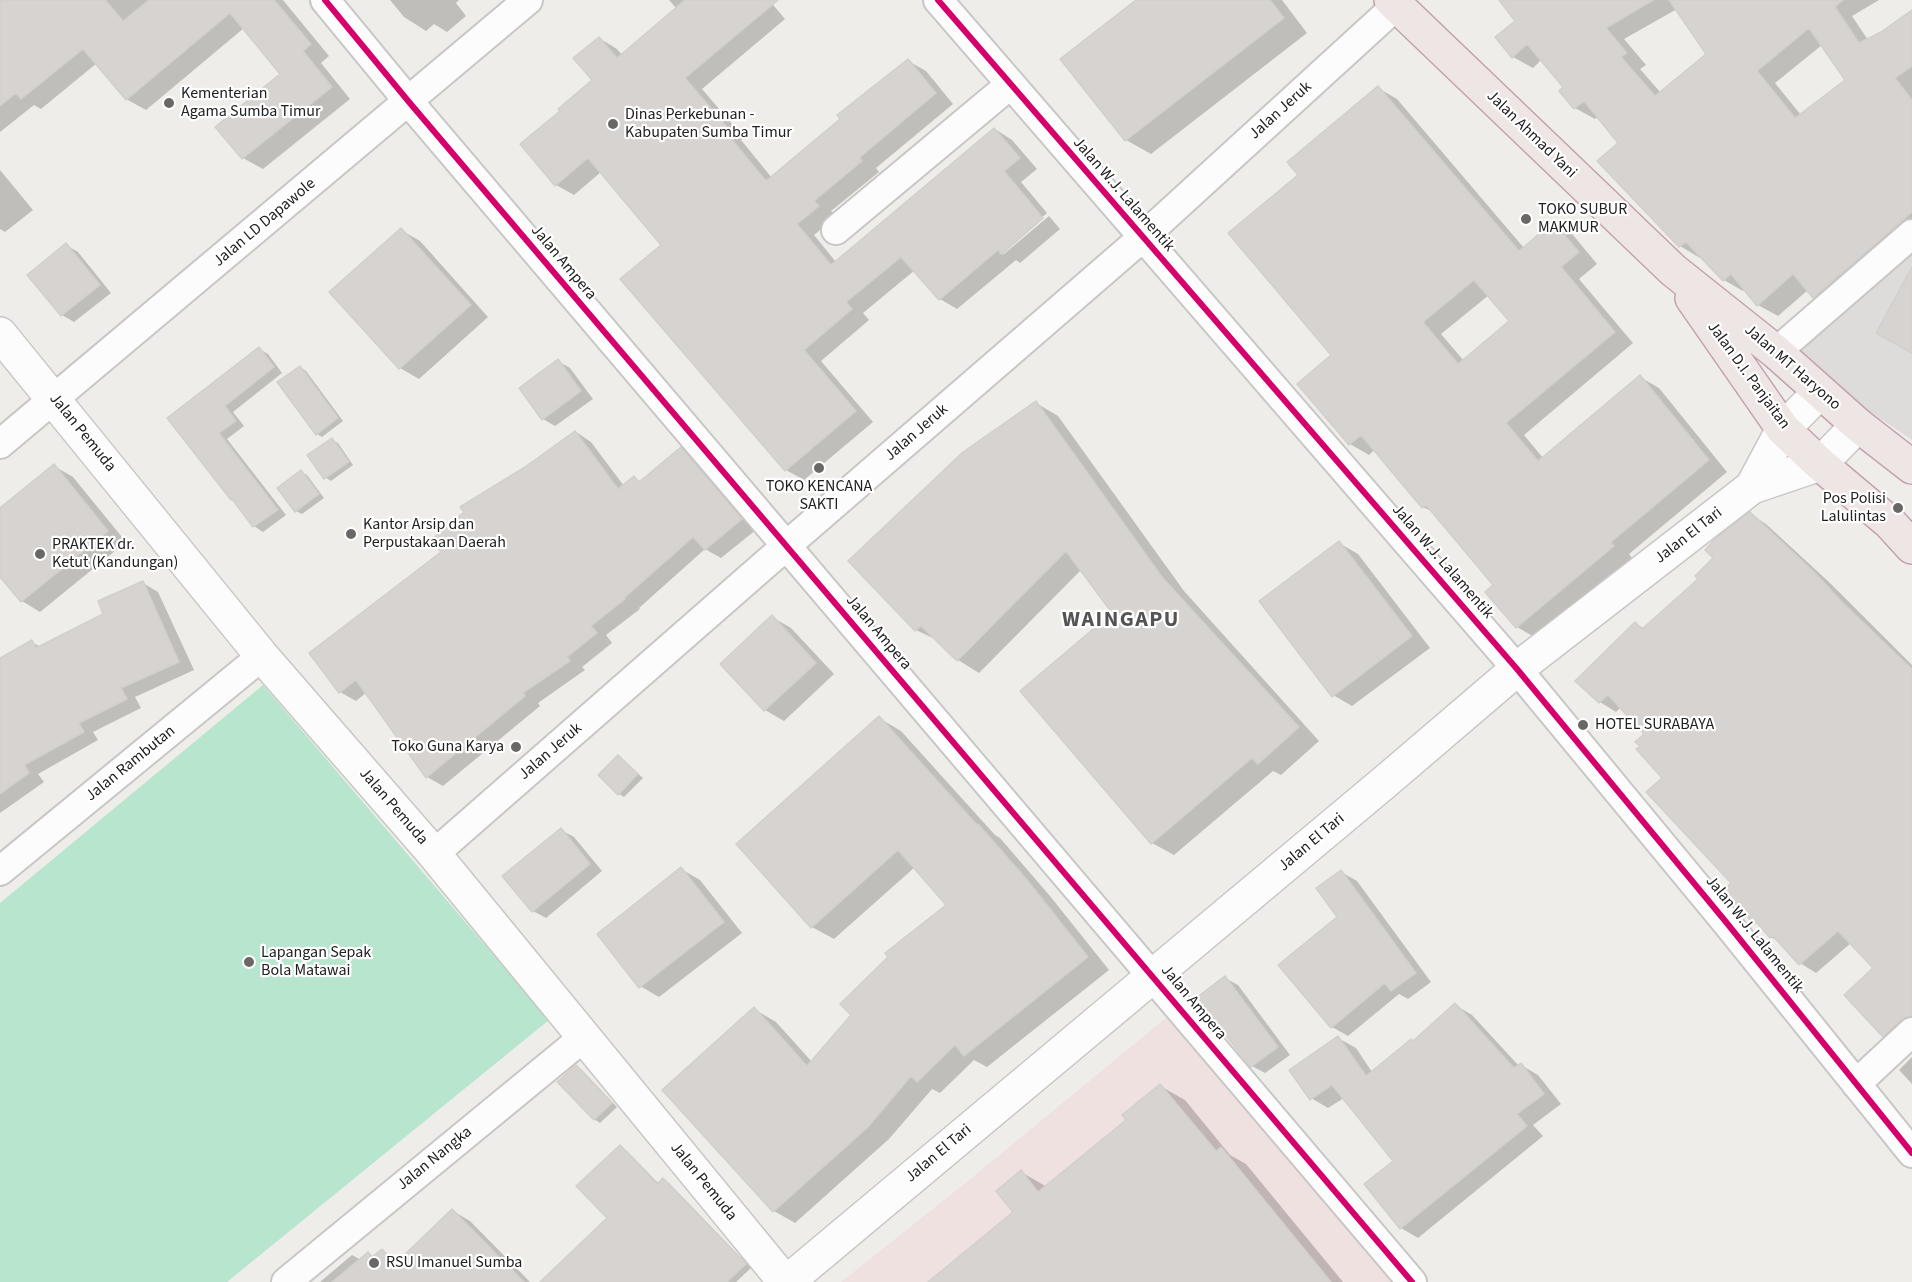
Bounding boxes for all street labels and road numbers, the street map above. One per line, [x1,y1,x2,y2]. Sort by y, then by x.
street label: Jalan Jeruk [1246,78,1316,144]
street label: Jalan Ahmad Yani [1482,87,1580,183]
street label: Jalan W.J. Lalamentik [1068,134,1178,256]
street label: Jalan LD Dapawole [210,175,320,271]
street label: Jalan Ampera [526,222,600,304]
street label: Jalan D.I. Panjaitan [1703,319,1793,433]
street label: Jalan MT Haryono [1740,321,1844,415]
street label: Jalan Pemuda [45,390,119,476]
street label: Jalan Jeruk [881,400,953,466]
street label: Jalan W.J. Lalamentik [1387,501,1497,623]
street label: Jalan El Tari [1651,504,1727,568]
street label: Jalan Ampera [841,592,915,674]
street label: Jalan Jeruk [515,719,587,785]
street label: Jalan Rambutan [82,722,180,806]
street label: Jalan Pemuda [354,765,432,849]
street label: Jalan El Tari [1275,810,1349,876]
street label: Jalan W.J. Lalamentik [1701,872,1807,998]
street label: Jalan Ampera [1156,962,1230,1044]
street label: Jalan El Tari [902,1121,976,1187]
street label: Jalan Nangka [394,1123,476,1195]
street label: Jalan Pemuda [666,1139,740,1225]

